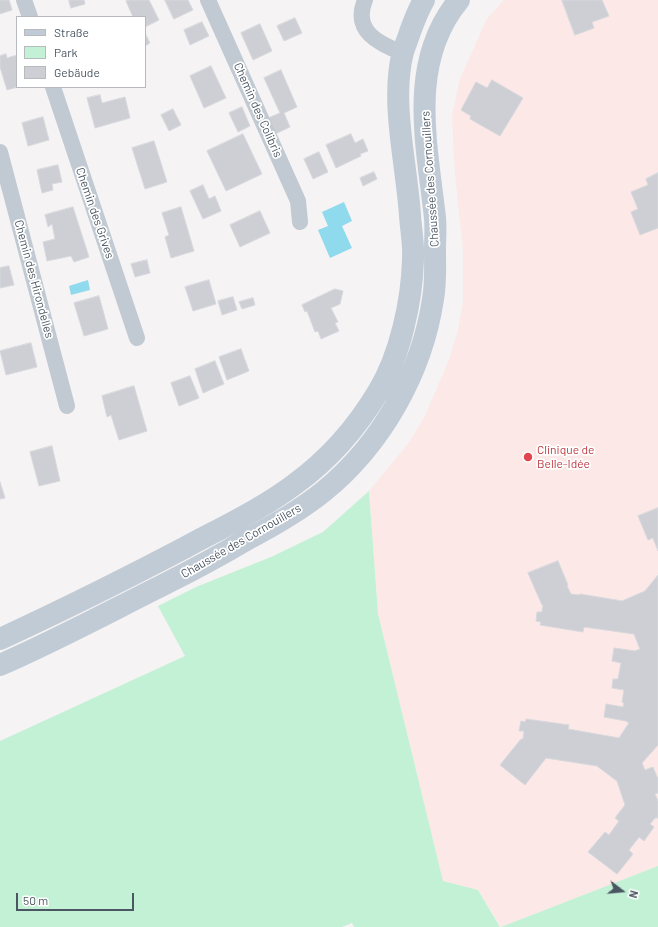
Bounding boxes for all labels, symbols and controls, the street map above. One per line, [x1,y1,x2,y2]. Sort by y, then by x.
legend [16,16,146,88]
text: Straße [54,25,89,39]
text: Park [54,45,78,59]
street label: Chemin des Colibris [231,60,285,160]
text: Gebäude [54,65,100,79]
street label: Chaussée des Cornouillers [418,110,442,248]
street label: Chemin des Grives [73,166,117,260]
street label: Chemin des Hirondelles [11,218,57,340]
place label: Clinique de Belle-Idée [537,443,594,471]
marker: Clinique de Belle-Idée [522,451,534,463]
street label: Chaussée des Cornouillers [178,501,304,581]
north arrow [602,871,642,911]
scale bar [18,885,136,911]
text: N [627,889,641,900]
text: 50 m [23,893,48,907]

